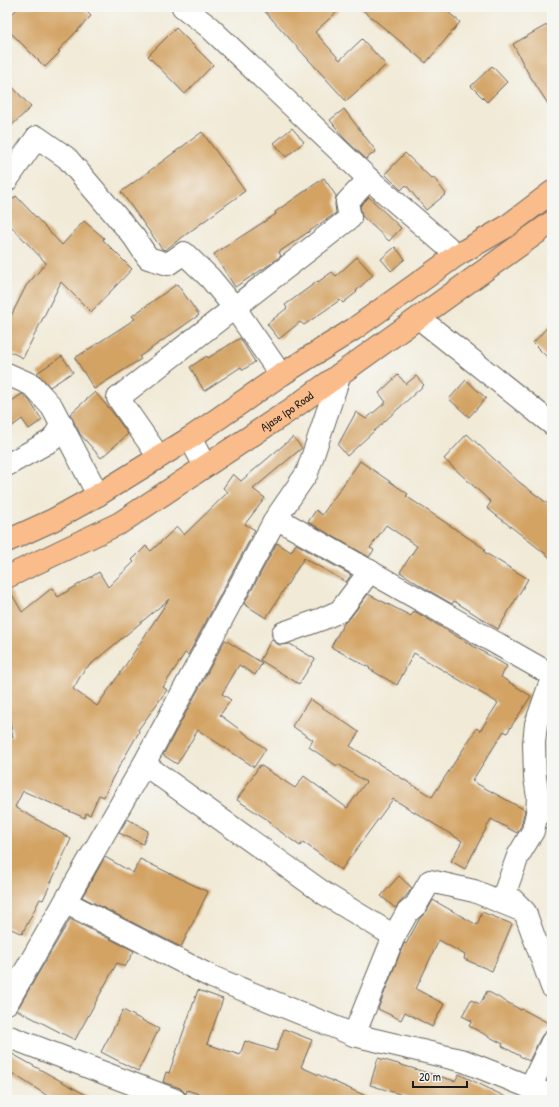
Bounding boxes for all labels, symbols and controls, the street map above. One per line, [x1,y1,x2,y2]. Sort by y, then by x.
street label: Ajase Ipo Road [257,387,317,435]
scale bar [413,1063,467,1089]
text: 20 m [419,1068,441,1085]

